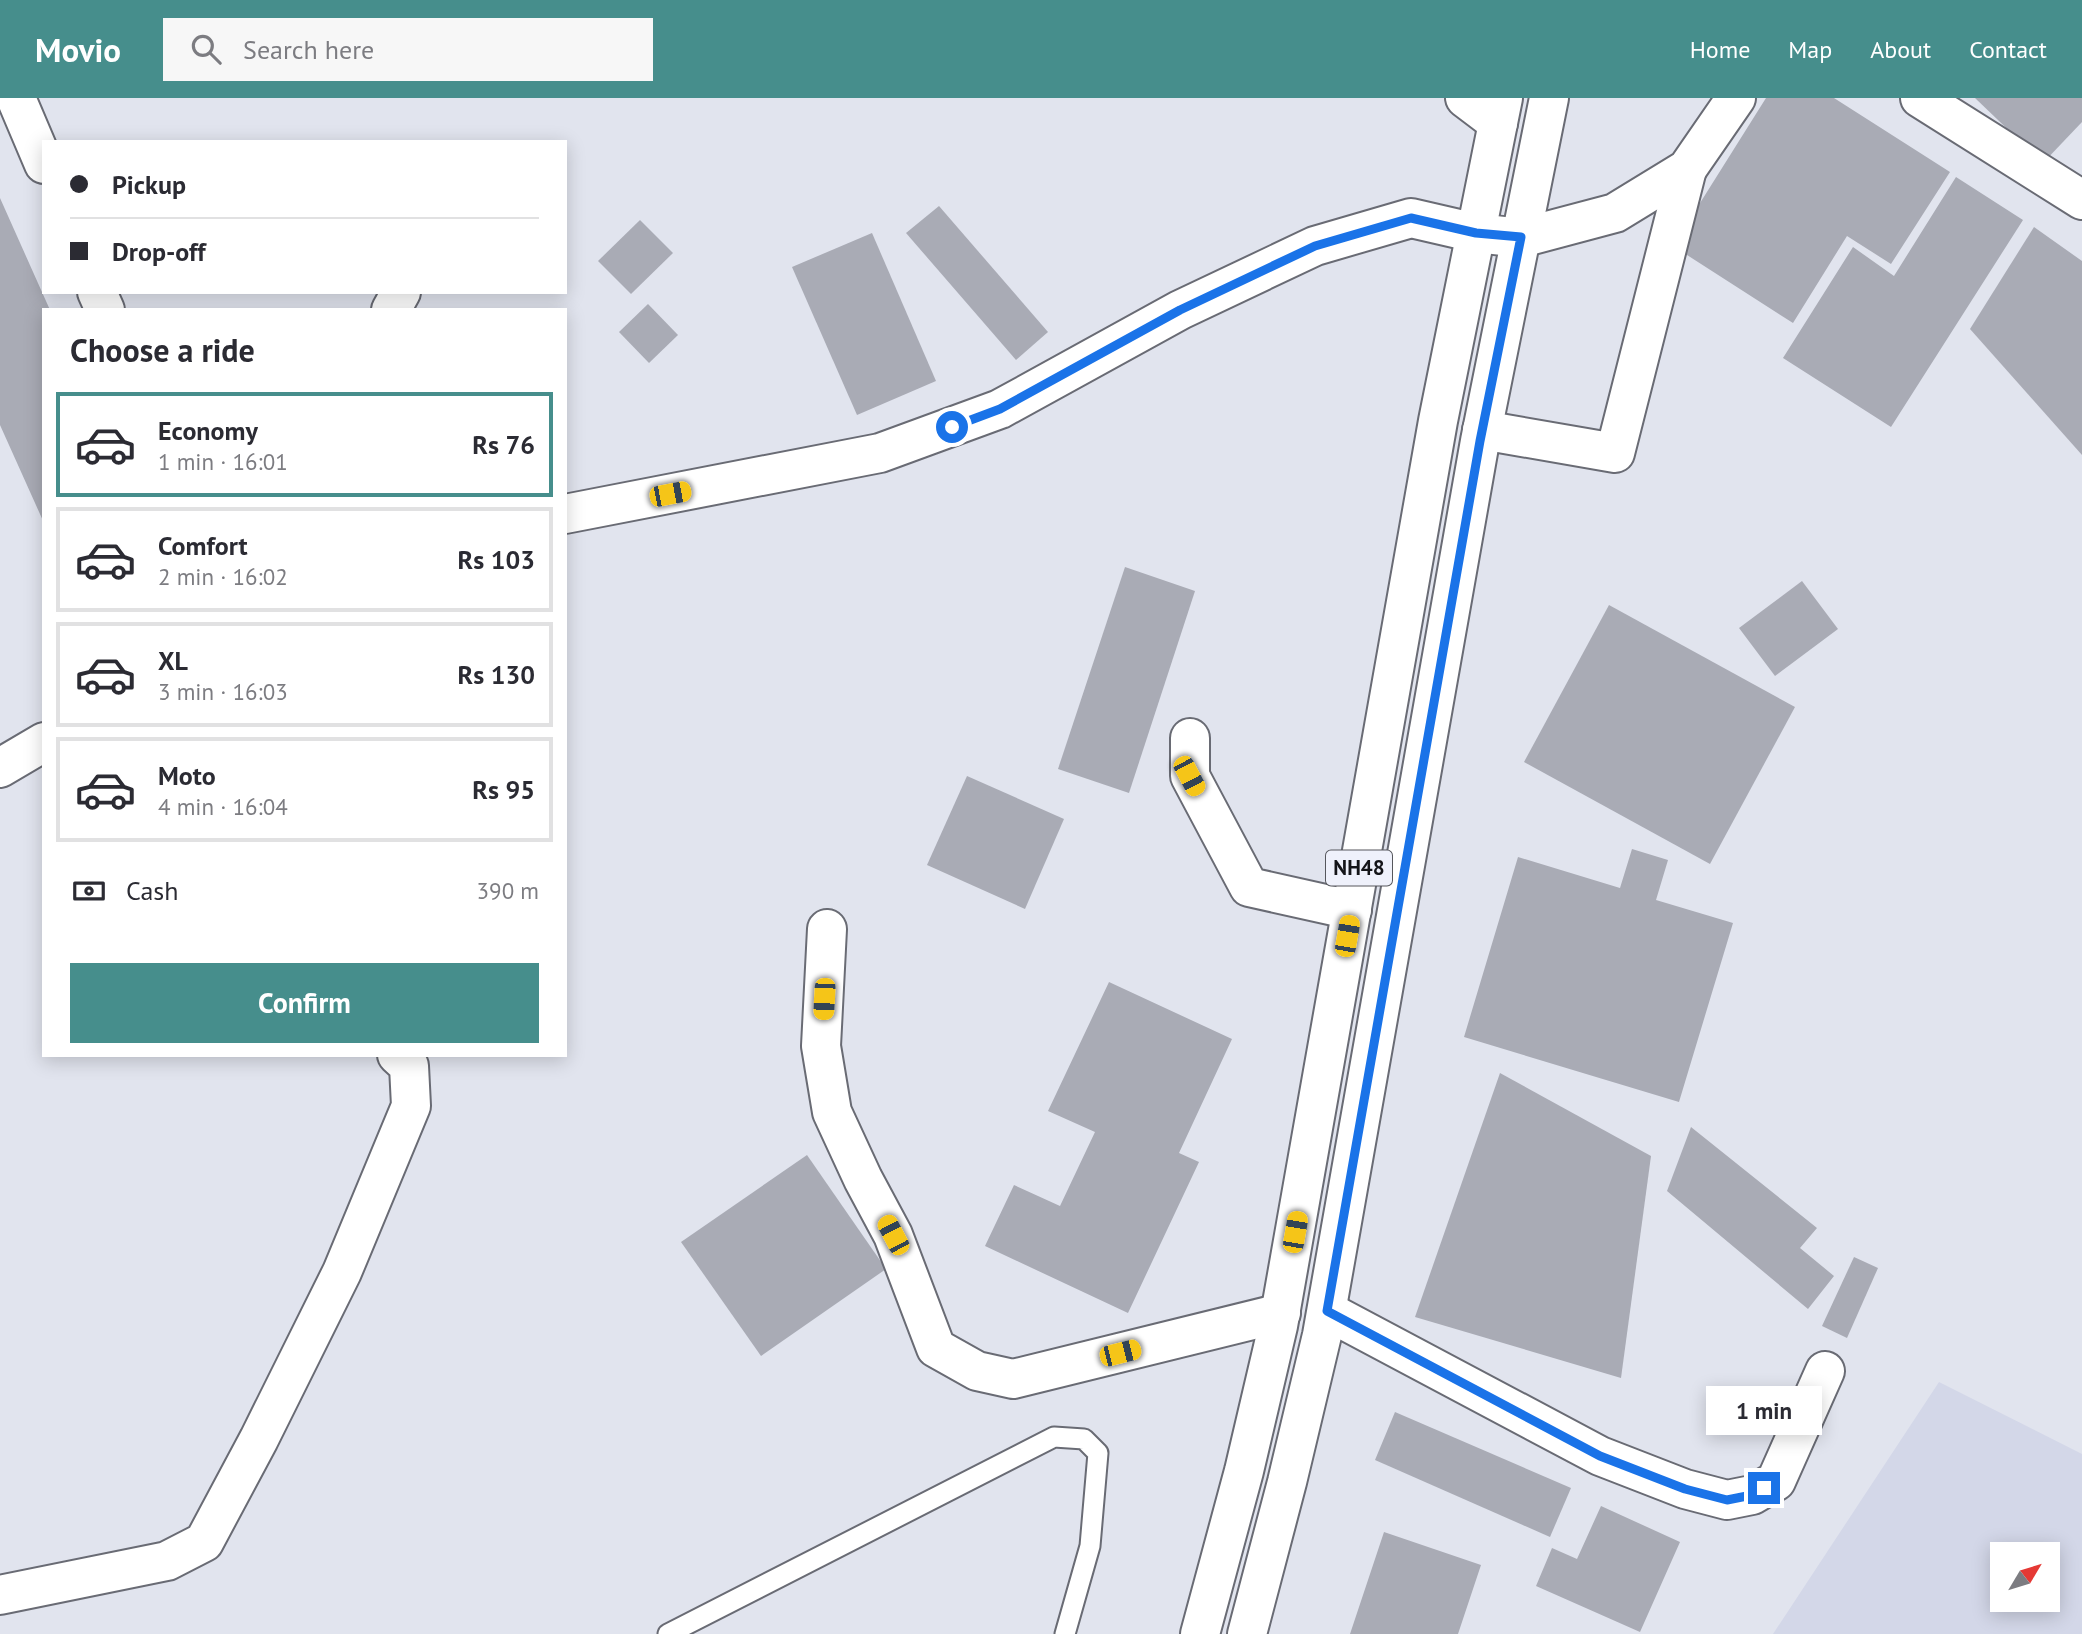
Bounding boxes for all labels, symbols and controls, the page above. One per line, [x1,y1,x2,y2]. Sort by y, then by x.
search box [163,18,653,81]
text: Movio [35,28,121,71]
icon: search [187,30,225,68]
text: Search here [243,33,374,66]
text: Home [1690,34,1750,65]
text: Map [1788,34,1832,65]
text: About [1870,34,1931,65]
text: Contact [1969,34,2047,65]
text: Pickup [112,168,186,201]
text: Drop-off [112,235,206,268]
text: Choose a ride [70,329,255,371]
route start [936,411,968,443]
icon: car [74,413,137,476]
text: Economy [158,414,258,447]
text: Rs 76 [472,428,535,461]
text: 1 min · 16:01 [158,447,288,476]
car [648,480,693,508]
icon: car [74,528,137,591]
text: Comfort [158,529,248,562]
text: Rs 103 [458,543,535,576]
text: 2 min · 16:02 [158,562,288,591]
icon: car [74,643,137,706]
text: XL [158,644,188,677]
text: Rs 130 [458,658,535,691]
text: 3 min · 16:03 [158,677,288,706]
car [1170,753,1209,799]
icon: car [74,758,137,821]
text: Moto [158,759,216,792]
text: Rs 95 [472,773,535,806]
text: 4 min · 16:04 [158,792,288,821]
road number: NH48 [1326,850,1392,886]
icon: cash [70,872,108,910]
text: Cash [126,874,178,907]
text: 390 m [477,876,539,905]
car [1334,913,1361,959]
button: Confirm [70,963,539,1043]
car [813,977,836,1021]
car [1282,1209,1309,1255]
car [874,1212,913,1258]
car [1098,1338,1143,1368]
callout: 1 min [1706,1386,1822,1436]
text: 1 min [1736,1396,1792,1425]
route end [1748,1472,1780,1504]
north arrow [1990,1542,2060,1612]
map controls [1990,1542,2060,1612]

